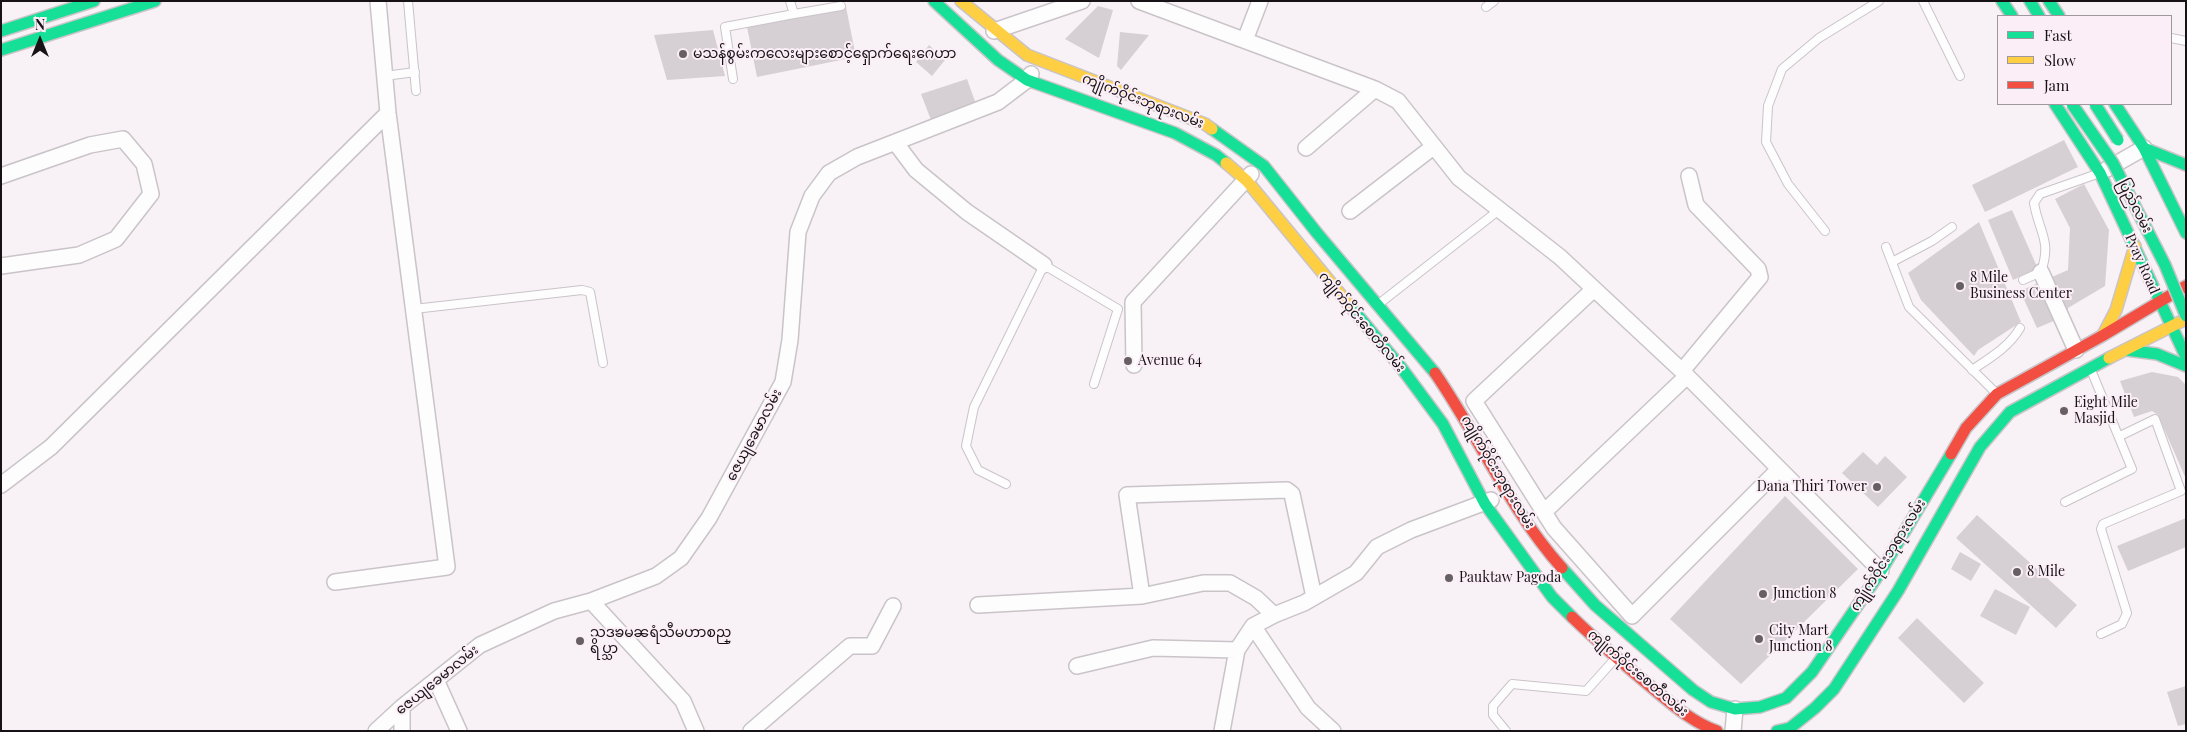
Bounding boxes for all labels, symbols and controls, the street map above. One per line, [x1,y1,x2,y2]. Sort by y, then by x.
north arrow [15,15,65,65]
text: N [35,15,45,34]
legend [1997,15,2172,105]
text: Fast [2044,25,2072,45]
place label: မသန်စွမ်းကလေးများစောင့်ရှောက်ရေးဂေဟာ [693,46,956,62]
marker: မသန်စွမ်းကလေးများစောင့်ရှောက်ရေးဂေဟာ [677,48,689,60]
text: Slow [2044,50,2076,70]
street label: ကျိုက်ဝိုင်းဘုရားလမ်း [1080,70,1206,132]
text: Jam [2044,75,2069,95]
street label: ပြည်လမ်း [2114,176,2156,236]
street label: Pyay Road [2121,231,2163,297]
street label: ကျိုက်ဝိုင်းစေတီလမ်း [1315,268,1409,376]
place label: 8 Mile Business Center [1970,270,2072,302]
marker: 8 Mile Business Center [1954,280,1966,292]
place label: Avenue 64 [1138,353,1202,369]
marker: Avenue 64 [1122,355,1134,367]
street label: ဇေယျခေမာလမ်း [723,386,785,484]
place label: Eight Mile Masjid [2074,395,2138,428]
marker: Eight Mile Masjid [2058,405,2070,417]
street label: ကျိုက်ဝိုင်းဘုရားလမ်း [1458,412,1538,532]
place label: Dana Thiri Tower [1757,479,1867,495]
marker: Dana Thiri Tower [1871,481,1883,493]
street label: ကျိုက်ဝိုင်းဘုရားလမ်း [1847,496,1929,614]
place label: 8 Mile [2027,564,2065,580]
marker: 8 Mile [2011,566,2023,578]
place label: Pauktaw Pagoda [1459,570,1561,586]
marker: Pauktaw Pagoda [1443,572,1455,584]
place label: Junction 8 [1773,586,1837,602]
marker: Junction 8 [1757,588,1769,600]
place label: City Mart Junction 8 [1769,623,1833,656]
place label: သဒၶမၼရံသီမဟာစည္ ရိပ္သာ [590,625,731,658]
street label: ကျိုက်ဝိုင်းစေတီလမ်း [1584,626,1692,720]
marker: City Mart Junction 8 [1753,633,1765,645]
marker: သဒၶမၼရံသီမဟာစည္ ရိပ္သာ [574,635,586,647]
street label: ဇေယျခေမာလမ်း [392,641,482,719]

